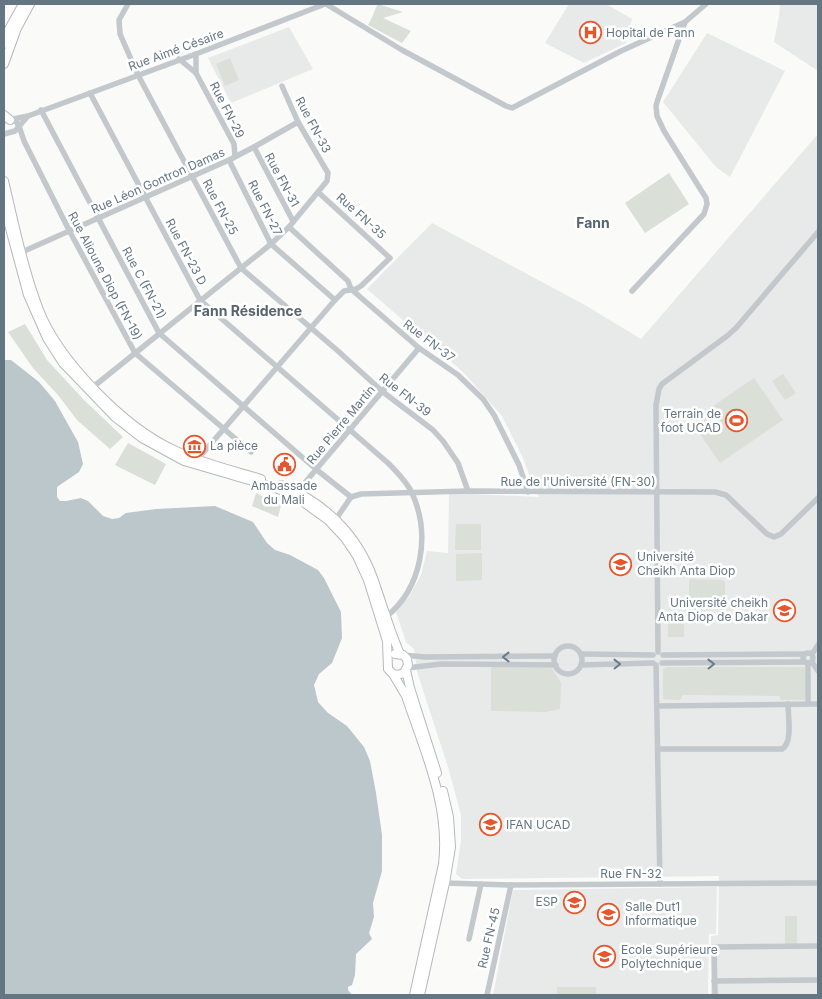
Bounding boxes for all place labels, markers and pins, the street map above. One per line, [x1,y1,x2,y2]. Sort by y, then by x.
hospital icon: Hopital de Fann [578,21,602,45]
place label: Hopital de Fann [606,25,695,40]
place label: Terrain de foot UCAD [661,406,721,435]
sports icon: Terrain de foot UCAD [725,409,749,433]
museum icon: La pièce [182,434,206,458]
place label: La pièce [210,438,258,453]
public building icon: Ambassade du Mali [272,453,296,477]
place label: Ambassade du Mali [251,478,317,507]
place label: Université Cheikh Anta Diop [637,549,735,578]
school or university icon: Université Cheikh Anta Diop [609,552,633,576]
place label: Université cheikh Anta Diop de Dakar [658,595,768,624]
school or university icon: Université cheikh Anta Diop de Dakar [772,598,796,622]
school or university icon: IFAN UCAD [478,813,502,837]
place label: IFAN UCAD [506,817,570,832]
school or university icon: ESP [562,890,586,914]
place label: ESP [535,894,558,909]
place label: Salle Dut1 Informatique [625,899,697,928]
school or university icon: Salle Dut1 Informatique [597,902,621,926]
place label: Ecole Supérieure Polytechnique [621,942,718,971]
school or university icon: Ecole Supérieure Polytechnique [593,945,617,969]

